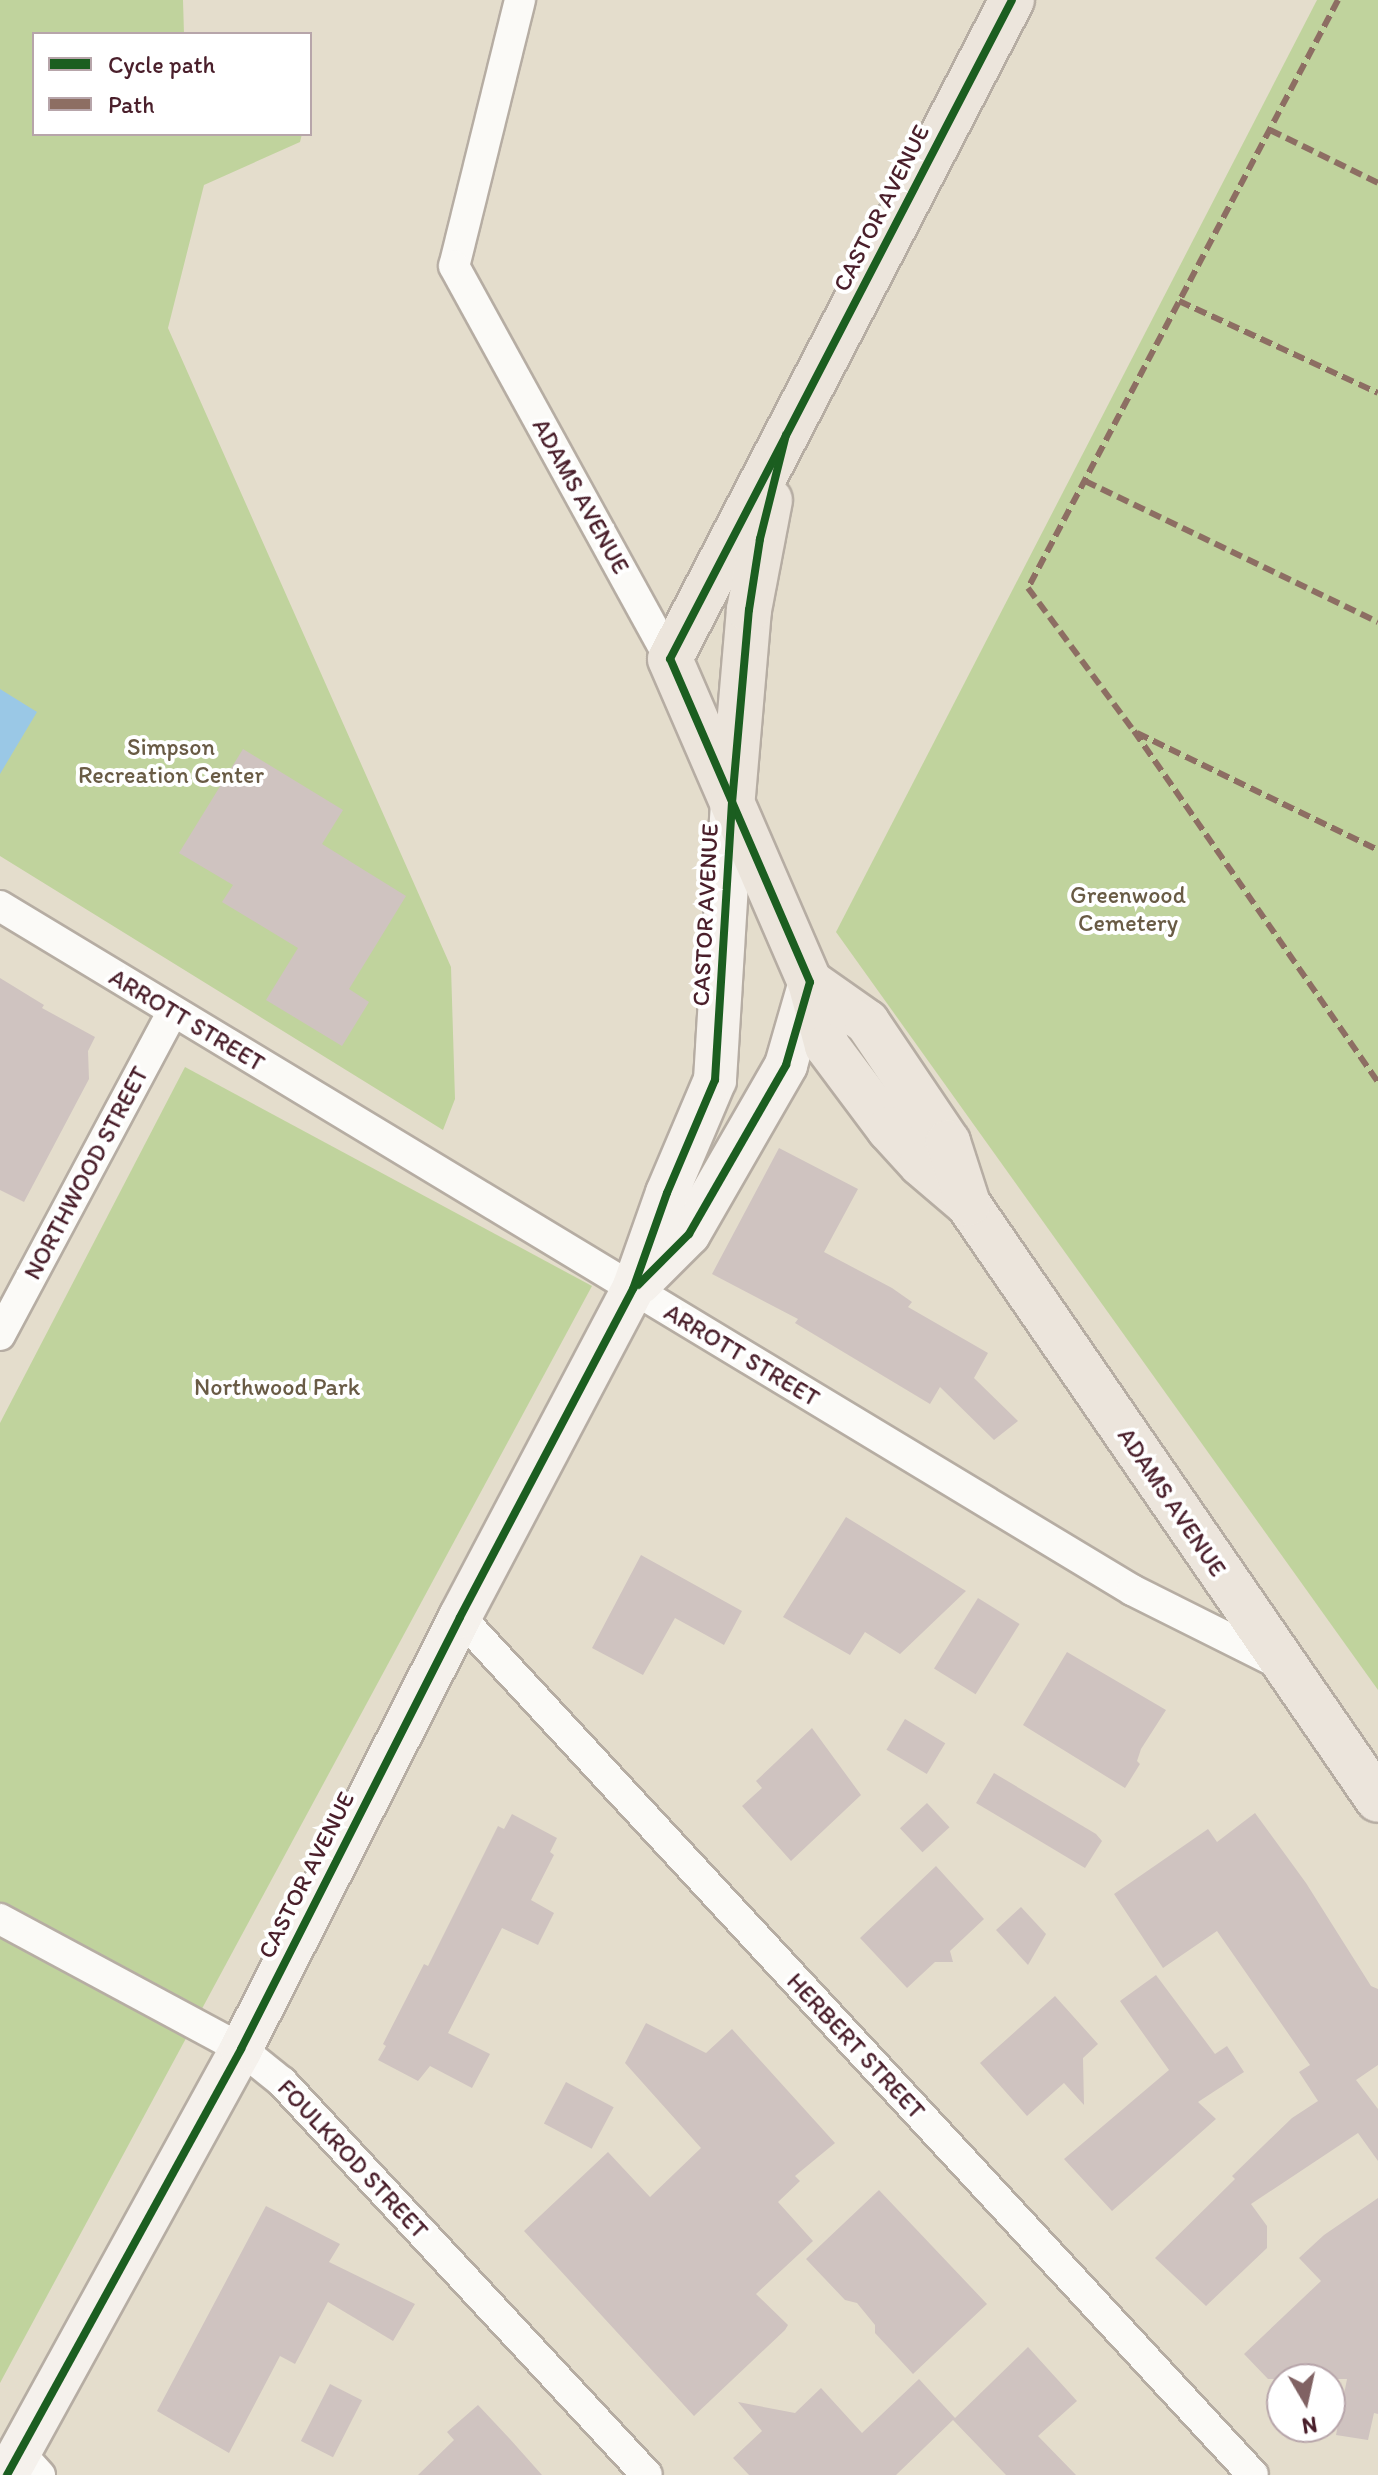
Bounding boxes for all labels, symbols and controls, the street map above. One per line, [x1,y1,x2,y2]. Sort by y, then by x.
legend [32,32,312,136]
text: Cycle path [108,50,215,79]
text: Path [108,90,155,119]
street label: CASTOR AVENUE [827,120,935,296]
street label: ADAMS AVENUE [527,414,635,578]
park label: Simpson Recreation Center [78,733,264,789]
street label: CASTOR AVENUE [686,823,724,1007]
park label: Greenwood Cemetery [1070,881,1186,937]
street label: ARROTT STREET [104,962,270,1078]
street label: NORTHWOOD STREET [18,1062,154,1284]
street label: ARROTT STREET [659,1297,825,1413]
park label: Northwood Park [194,1373,360,1401]
street label: ADAMS AVENUE [1112,1423,1232,1581]
street label: CASTOR AVENUE [252,1787,360,1963]
street label: HERBERT STREET [781,1967,931,2125]
street label: FOULKROD STREET [272,2073,434,2245]
north arrow [1266,2363,1346,2443]
text: N [1300,2411,1319,2440]

